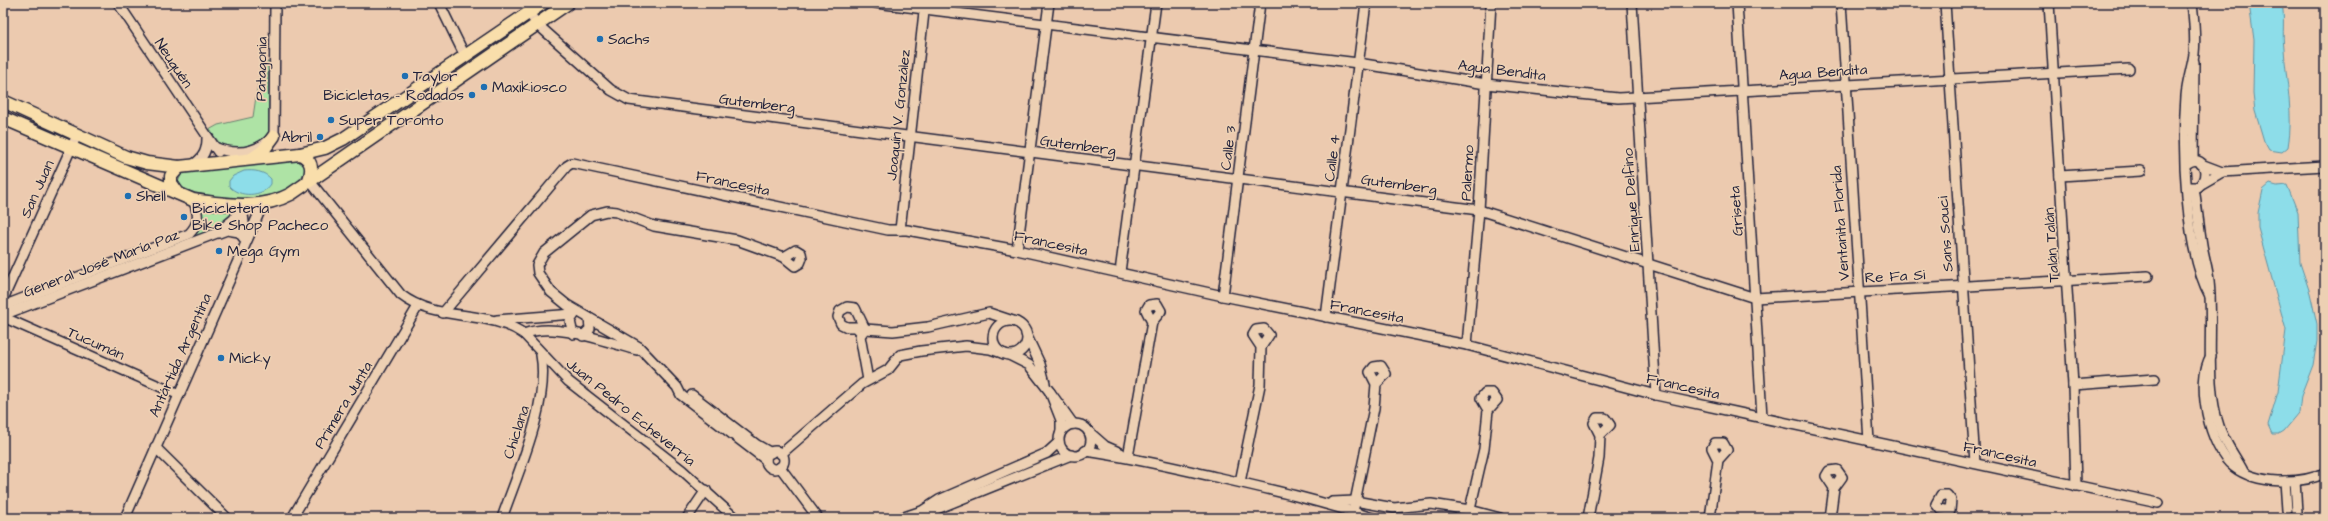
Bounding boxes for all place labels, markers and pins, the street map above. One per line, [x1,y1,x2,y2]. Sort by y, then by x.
place label: Sachs [608,29,650,50]
marker: Sachs [595,34,605,44]
place label: Taylor [413,66,457,88]
marker: Taylor [400,71,410,81]
place label: Maxikiosco [492,77,567,98]
marker: Maxikiosco [479,82,489,92]
place label: Bicicletas - Rodados [323,85,464,106]
marker: Bicicletas - Rodados [467,90,477,100]
place label: Super Toronto [339,110,444,131]
marker: Super Toronto [326,115,336,125]
place label: Abril [281,127,312,148]
marker: Abril [315,132,325,142]
place label: Shell [136,186,166,207]
marker: Shell [123,191,133,201]
place label: Bicicletería Bike Shop Pacheco [192,198,329,236]
marker: Bicicletería Bike Shop Pacheco [179,212,189,222]
place label: Mega Gym [227,241,300,263]
marker: Mega Gym [214,246,224,256]
place label: Micky [229,348,271,370]
marker: Micky [216,353,226,363]

